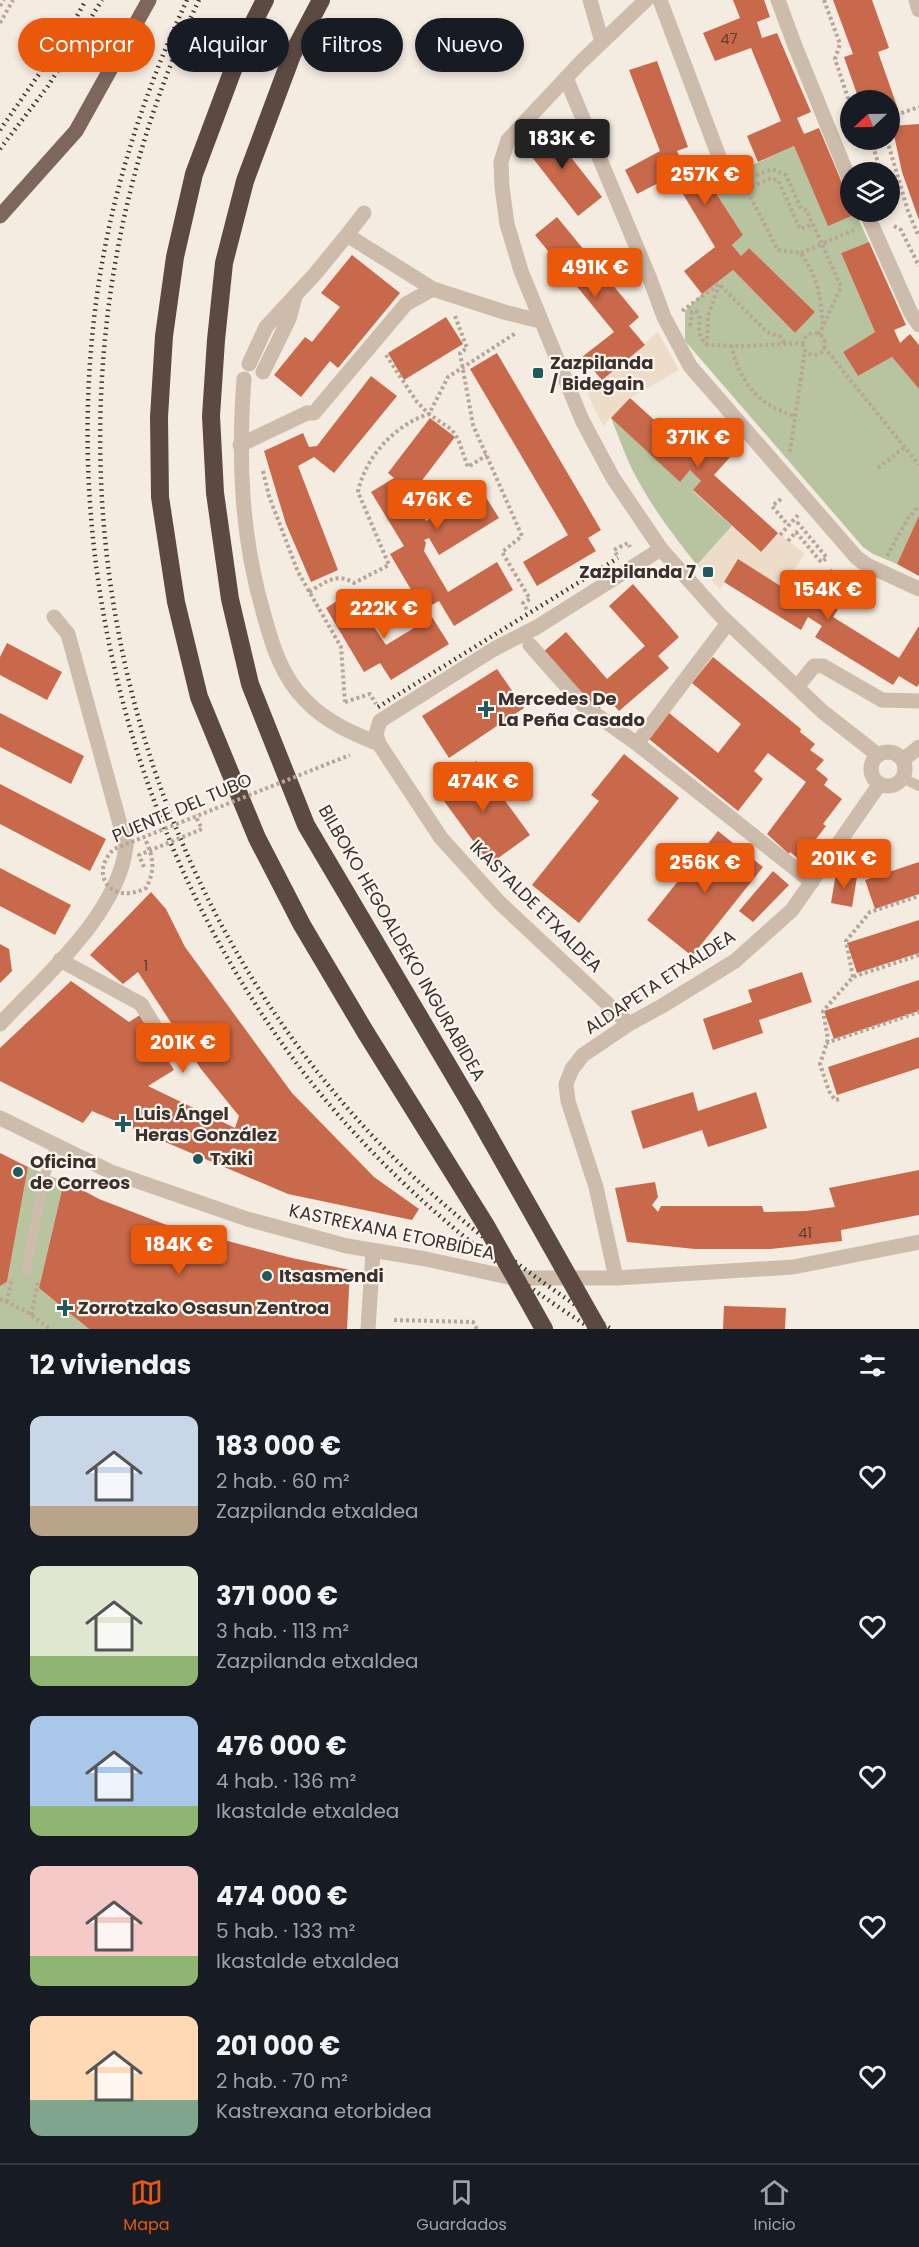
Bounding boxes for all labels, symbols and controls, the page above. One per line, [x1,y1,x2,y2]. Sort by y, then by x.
chip: Comprar [18,18,155,72]
chip: Alquilar [167,18,289,72]
chip: Filtros [301,18,403,72]
chip: Nuevo [415,18,524,72]
house number: 47 [720,28,738,49]
north arrow [840,90,900,150]
map controls [840,90,900,222]
pin: 183K € [513,119,611,170]
text: 183K € [529,124,595,152]
pin: 257K € [656,155,754,206]
text: 257K € [670,160,740,188]
button: layers [840,162,900,222]
pin: 491K € [546,248,644,299]
text: 491K € [561,253,629,281]
place label: Zazpilanda / Bidegain [550,350,654,396]
marker: Zazpilanda / Bidegain [531,366,545,380]
pin: 371K € [649,418,747,469]
text: 371K € [666,423,730,451]
pin: 476K € [388,480,486,531]
text: 476K € [401,485,473,513]
place label: Zazpilanda 7 [579,559,696,584]
marker: Zazpilanda 7 [701,565,715,579]
pin: 154K € [779,570,877,621]
text: 154K € [794,575,862,603]
pin: 222K € [335,589,433,640]
text: 222K € [350,594,418,622]
place label: Mercedes De La Peña Casado [498,686,645,732]
marker: Mercedes De La Peña Casado [479,702,493,716]
pin: 474K € [434,762,532,813]
street label: PUENTE DEL TUBO [108,767,256,848]
text: 474K € [447,767,519,795]
street label: BILBOKO HEGOALDEKO INGURABIDEA [313,800,492,1086]
street label: IKASTALDE ETXALDEA [464,834,608,978]
pin: 201K € [795,839,893,890]
pin: 256K € [656,843,754,894]
text: 201K € [811,844,877,872]
text: 256K € [669,848,741,876]
street label: ALDAPETA ETXALDEA [579,923,740,1040]
house number: 1 [144,955,148,976]
pin: 201K € [134,1023,232,1074]
text: 201K € [150,1028,216,1056]
place label: Luis Ángel Heras González [135,1101,277,1147]
marker: Luis Ángel Heras González [116,1117,130,1131]
place label: Txiki [210,1146,253,1171]
place label: Oficina de Correos [30,1149,130,1195]
marker: Txiki [191,1152,205,1166]
marker: Oficina de Correos [11,1165,25,1179]
street label: KASTREXANA ETORBIDEA [287,1197,497,1266]
house number: 41 [798,1222,812,1243]
pin: 184K € [130,1225,228,1276]
text: 184K € [145,1230,213,1258]
place label: Itsasmendi [279,1263,384,1288]
marker: Itsasmendi [260,1269,274,1283]
place label: Zorrotzako Osasun Zentroa [78,1295,329,1320]
marker: Zorrotzako Osasun Zentroa [56,1299,74,1317]
text: 12 viviendas [30,1347,191,1383]
icon: filters [856,1349,889,1382]
text: 183 000 € [216,1428,341,1464]
icon: home [78,1440,150,1512]
icon: heart [856,1460,889,1493]
text: 2 hab. · 60 m² [216,1467,350,1495]
text: Zazpilanda etxaldea [216,1497,419,1525]
text: 371 000 € [216,1578,338,1614]
icon: home [78,1590,150,1662]
icon: heart [856,1610,889,1643]
text: 3 hab. · 113 m² [216,1617,349,1645]
text: Zazpilanda etxaldea [216,1647,419,1675]
text: 476 000 € [216,1728,347,1764]
icon: home [78,1740,150,1812]
icon: heart [856,1760,889,1793]
text: 4 hab. · 136 m² [216,1767,356,1795]
text: Ikastalde etxaldea [216,1797,399,1825]
text: 474 000 € [216,1878,348,1914]
icon: home [78,1890,150,1962]
icon: heart [856,1910,889,1943]
text: 5 hab. · 133 m² [216,1917,355,1945]
text: Ikastalde etxaldea [216,1947,399,1975]
text: 201 000 € [216,2028,340,2064]
icon: home [78,2040,150,2112]
icon: heart [856,2060,889,2093]
text: 2 hab. · 70 m² [216,2067,348,2095]
text: Kastrexana etorbidea [216,2097,432,2125]
tab: Mapa [123,2176,170,2237]
tab: Guardados [416,2176,507,2237]
tab: Inicio [754,2176,796,2237]

